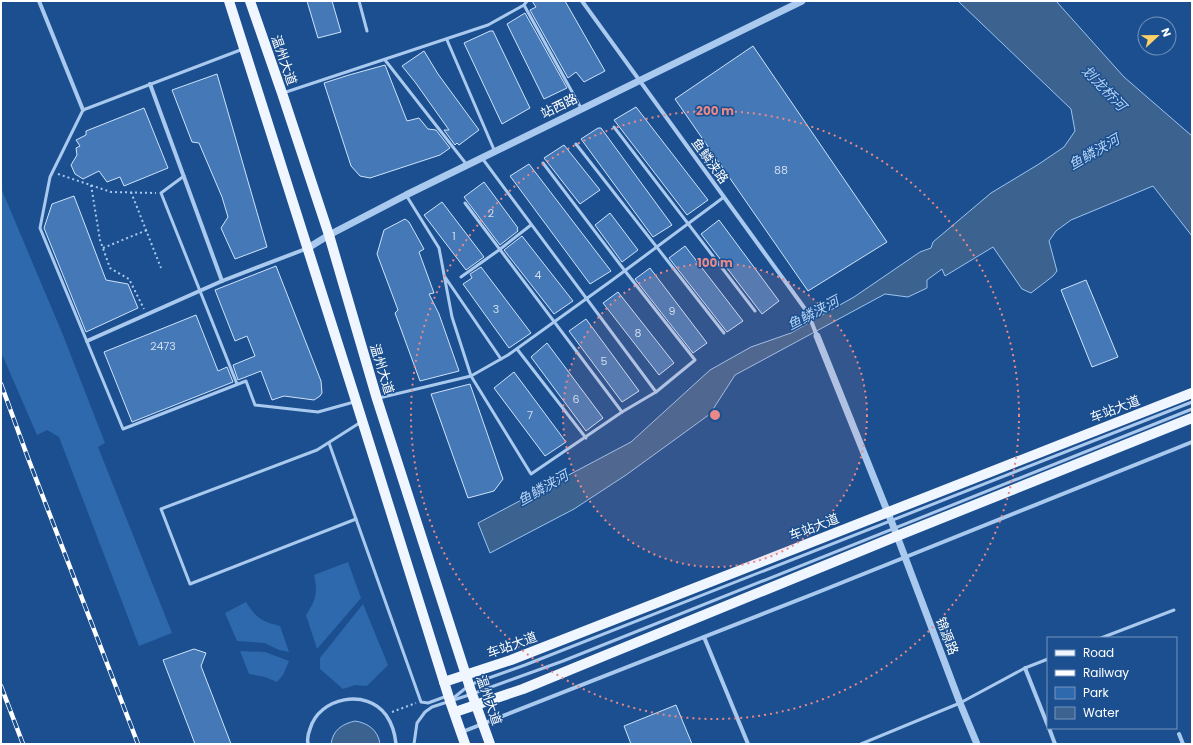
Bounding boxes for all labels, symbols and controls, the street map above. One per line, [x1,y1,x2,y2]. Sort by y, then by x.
north arrow [1137,16,1177,56]
text: N [1157,25,1175,39]
street label: 温州大道 [267,32,301,88]
water label: 划龙桥河 [1077,61,1133,117]
street label: 站西路 [537,89,581,123]
text: 200 m [696,102,734,119]
water label: 鱼鳞浃河 [1065,128,1126,175]
street label: 鱼鳞浃路 [687,134,733,188]
house number: 88 [774,162,788,178]
house number: 2 [488,205,494,221]
house number: 1 [452,228,456,244]
text: 100 m [697,254,733,271]
house number: 4 [535,267,542,283]
water label: 鱼鳞浃河 [784,290,845,335]
house number: 3 [493,301,499,317]
house number: 9 [669,303,676,319]
house number: 8 [635,325,642,341]
house number: 2473 [150,338,176,354]
street label: 温州大道 [365,341,399,397]
house number: 5 [601,353,608,369]
house number: 6 [573,391,580,407]
street label: 车站大道 [1087,391,1143,427]
house number: 7 [527,407,533,423]
centre of rings [708,408,722,422]
water label: 鱼鳞浃河 [514,464,575,511]
street label: 车站大道 [786,509,842,545]
street label: 锦源路 [931,614,963,658]
street label: 车站大道 [484,627,540,663]
legend [1047,637,1177,729]
text: Road [1083,644,1114,661]
text: Railway [1083,664,1129,681]
street label: 温州大道 [472,672,506,728]
text: Park [1083,684,1110,701]
text: Water [1083,704,1120,721]

